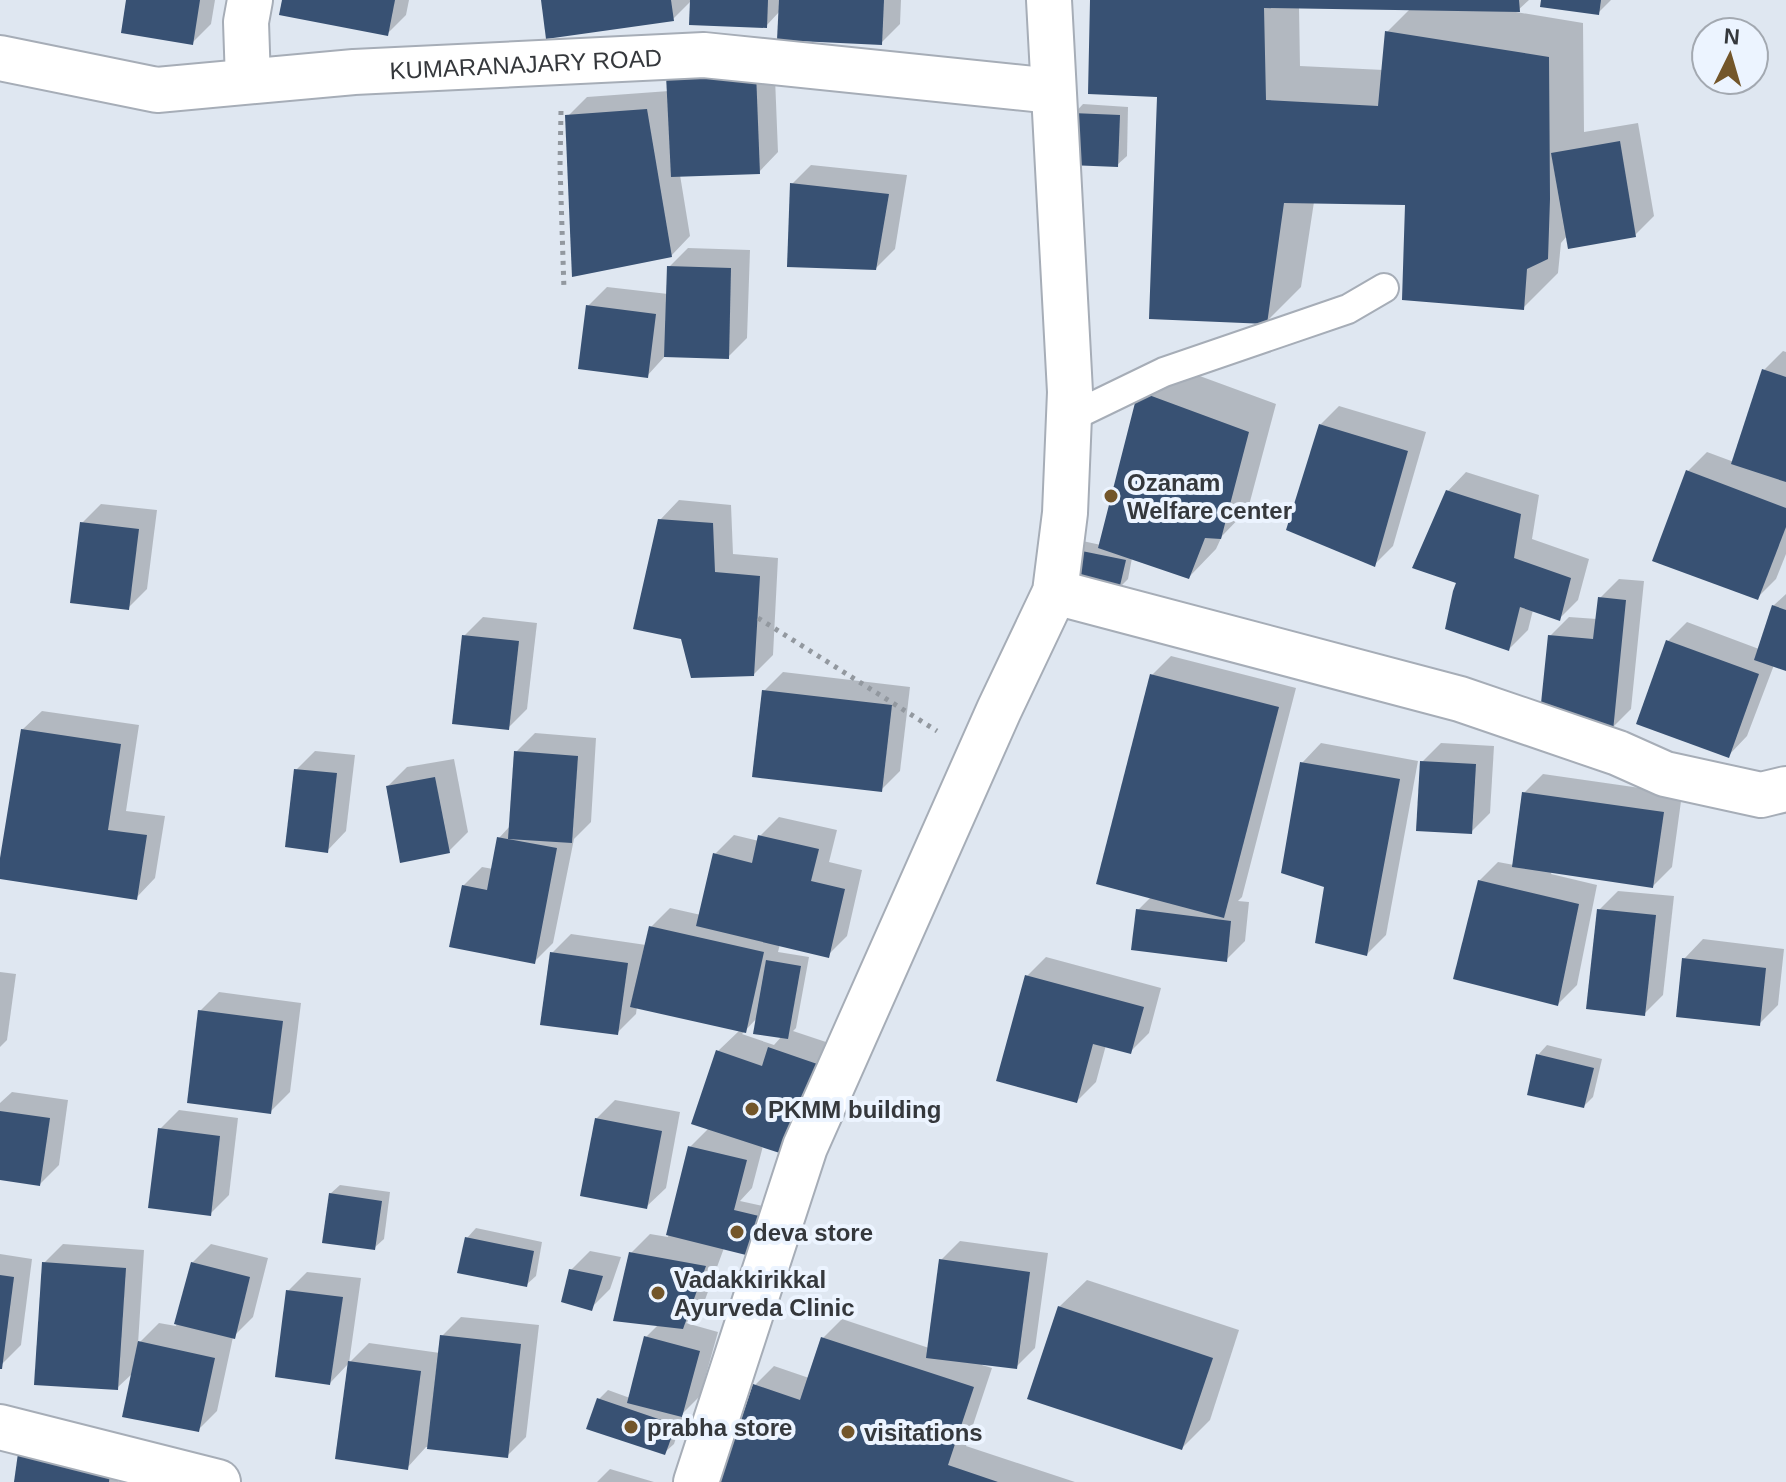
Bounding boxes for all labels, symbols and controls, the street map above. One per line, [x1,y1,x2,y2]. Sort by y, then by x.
north arrow [1690,16,1770,96]
text: N [1723,23,1741,50]
street label: KUMARANAJARY ROAD [389,44,663,84]
place label: Ozanam Welfare center [1127,469,1292,524]
marker: Ozanam Welfare center [1102,487,1120,505]
place label: PKMM building [768,1096,941,1123]
marker: PKMM building [743,1100,761,1118]
place label: deva store [753,1219,873,1246]
marker: deva store [728,1223,746,1241]
place label: Vadakkirikkal Ayurveda Clinic [674,1266,855,1321]
marker: Vadakkirikkal Ayurveda Clinic [649,1284,667,1302]
place label: prabha store [647,1414,792,1441]
marker: prabha store [622,1418,640,1436]
place label: visitations [864,1419,983,1446]
marker: visitations [839,1423,857,1441]

